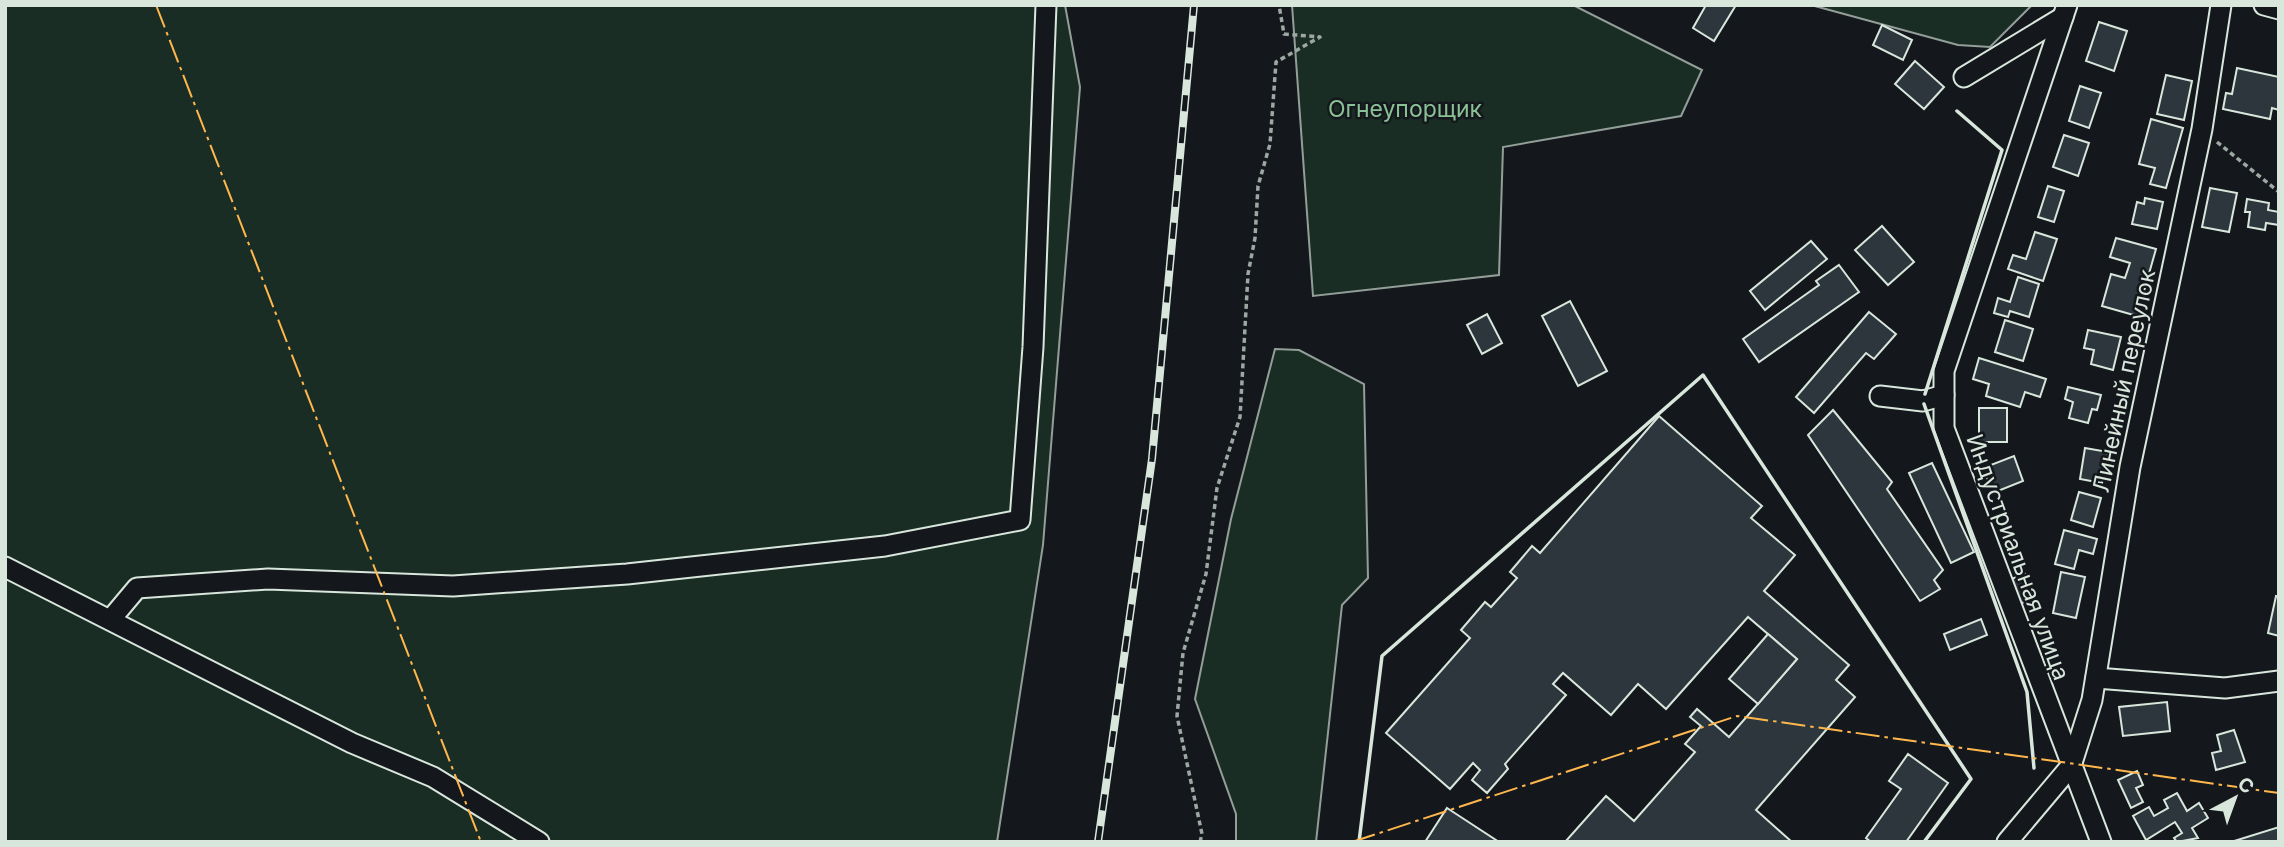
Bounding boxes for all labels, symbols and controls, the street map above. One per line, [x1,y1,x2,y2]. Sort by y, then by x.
park label: Огнеупорщик [1328,95,1483,123]
street label: Линейный переулок [2087,266,2161,495]
street label: Индустриальная улица [1960,430,2076,684]
north arrow [2200,763,2270,833]
text: С [2233,772,2259,799]

